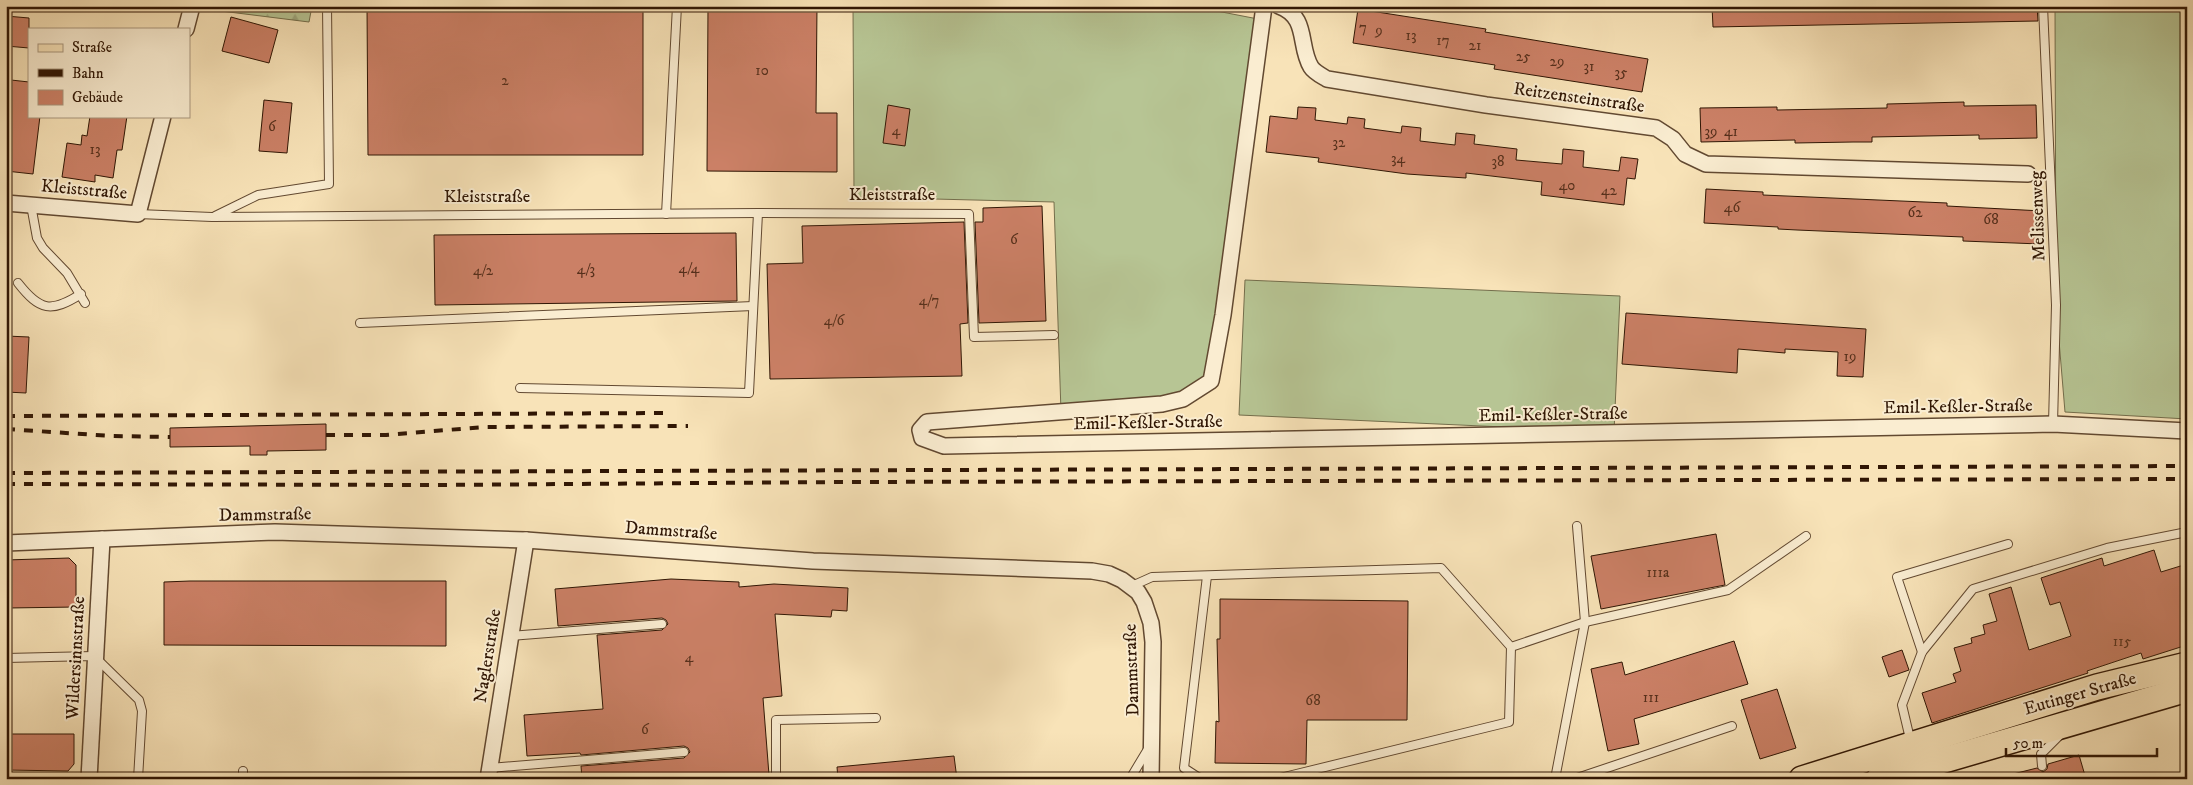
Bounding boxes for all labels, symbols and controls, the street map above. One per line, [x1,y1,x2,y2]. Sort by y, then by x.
house number: 7 [1359,18,1367,37]
house number: 9 [1374,21,1383,40]
house number: 13 [1405,26,1417,45]
legend [28,28,190,118]
house number: 17 [1436,31,1450,50]
house number: 21 [1469,36,1481,55]
text: Straße [72,38,112,57]
house number: 25 [1516,47,1531,66]
house number: 29 [1550,52,1564,71]
house number: 31 [1583,57,1595,76]
house number: 10 [755,61,769,80]
house number: 35 [1614,63,1628,82]
text: Bahn [72,64,104,83]
house number: 2 [501,71,509,90]
street label: Reitzensteinstraße [1512,78,1646,118]
text: Gebäude [72,88,123,107]
house number: 6 [268,117,277,136]
house number: 4 [892,121,901,140]
house number: 39 [1704,122,1718,141]
house number: 41 [1724,122,1738,141]
house number: 32 [1333,133,1346,152]
house number: 13 [89,140,101,159]
house number: 34 [1391,149,1405,168]
house number: 38 [1491,152,1505,171]
street label: Melissenweg [2025,170,2051,261]
street label: Kleiststraße [40,175,128,205]
house number: 40 [1559,176,1575,195]
house number: 42 [1601,181,1618,200]
street label: Kleiststraße [849,184,935,206]
street label: Kleiststraße [444,186,530,208]
house number: 46 [1724,198,1741,217]
house number: 62 [1907,203,1923,222]
house number: 68 [1983,210,1999,229]
house number: 6 [1010,230,1019,249]
house number: 4/4 [679,259,700,278]
house number: 4/3 [577,260,595,279]
house number: 4/2 [473,261,494,280]
house number: 4/7 [919,291,939,310]
house number: 4/6 [824,311,845,330]
house number: 19 [1844,347,1856,366]
street label: Emil-Keßler-Straße [1883,395,2033,419]
street label: Emil-Keßler-Straße [1478,403,1628,427]
street label: Emil-Keßler-Straße [1073,411,1223,435]
street label: Dammstraße [219,503,311,527]
street label: Dammstraße [624,517,718,545]
house number: 111a [1647,563,1670,582]
street label: Wildersinnstraße [62,596,90,721]
street label: Naglerstraße [470,608,506,704]
street label: Dammstraße [1119,623,1145,717]
house number: 115 [2113,632,2132,651]
house number: 4 [685,648,694,667]
street label: Eutinger Straße [2021,667,2139,721]
house number: 111 [1643,688,1659,707]
house number: 68 [1305,691,1321,710]
house number: 6 [641,720,650,739]
scale bar [2006,725,2157,757]
text: 50 m [2013,734,2043,753]

